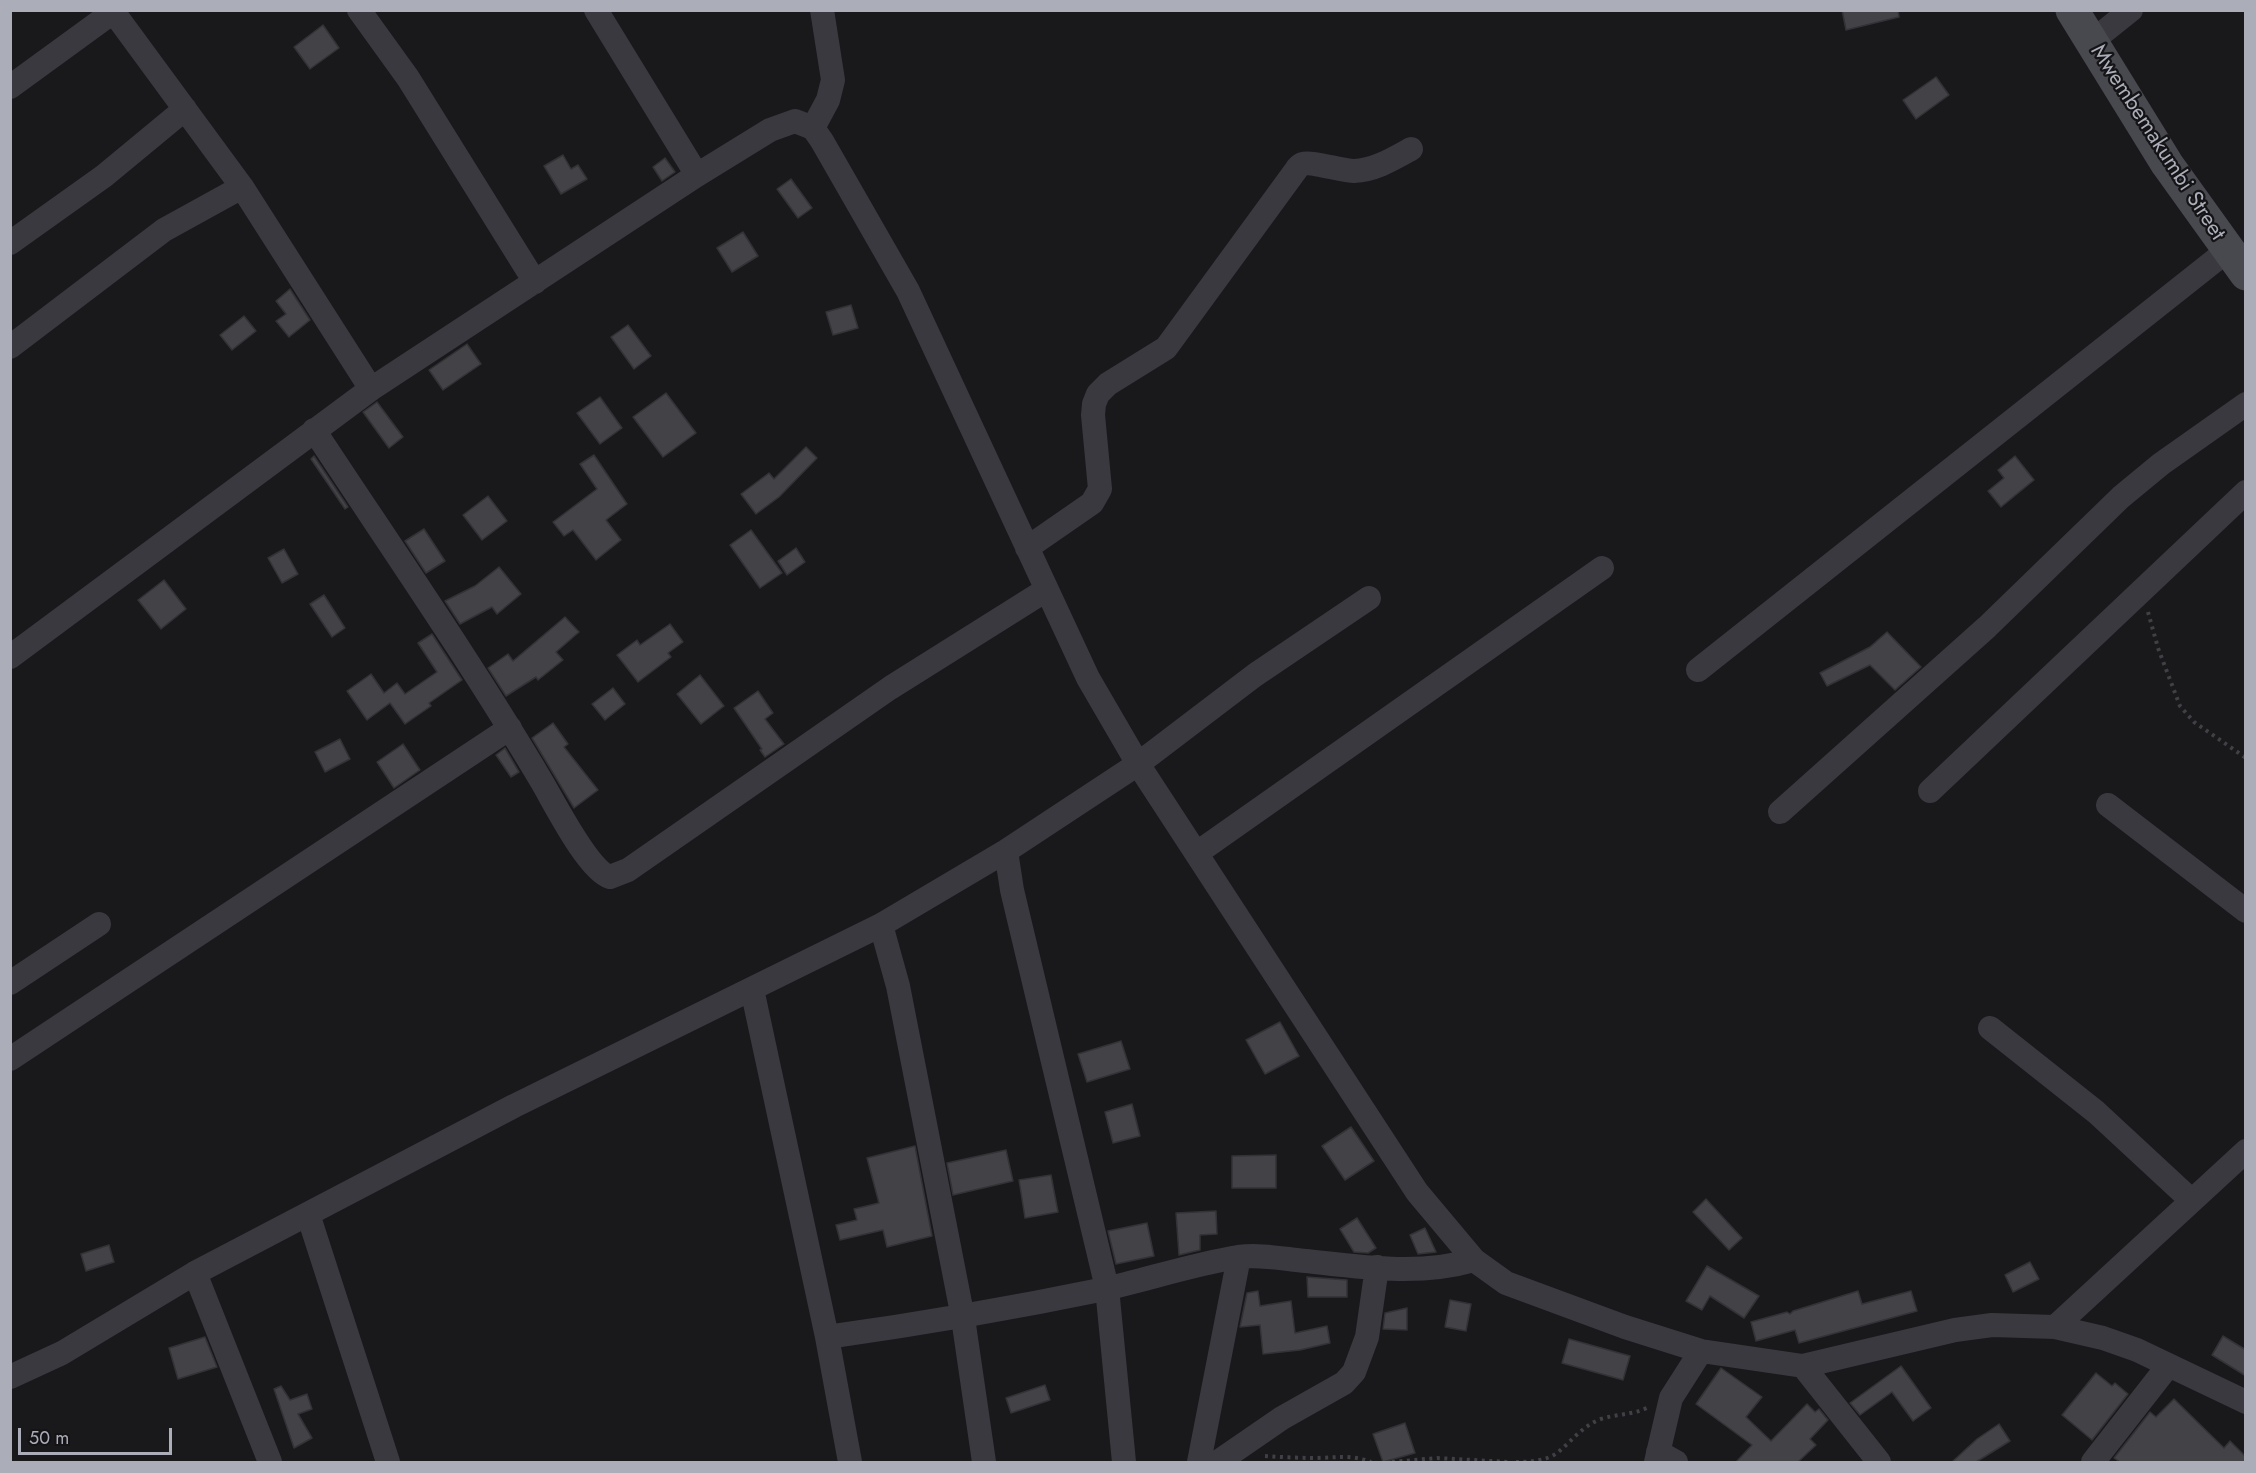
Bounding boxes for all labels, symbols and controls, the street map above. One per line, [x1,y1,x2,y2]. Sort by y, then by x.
street label: Mwembemakumbi Street [2084,40,2230,246]
scale bar [21,1416,176,1454]
text: 50 m [29,1425,69,1451]

